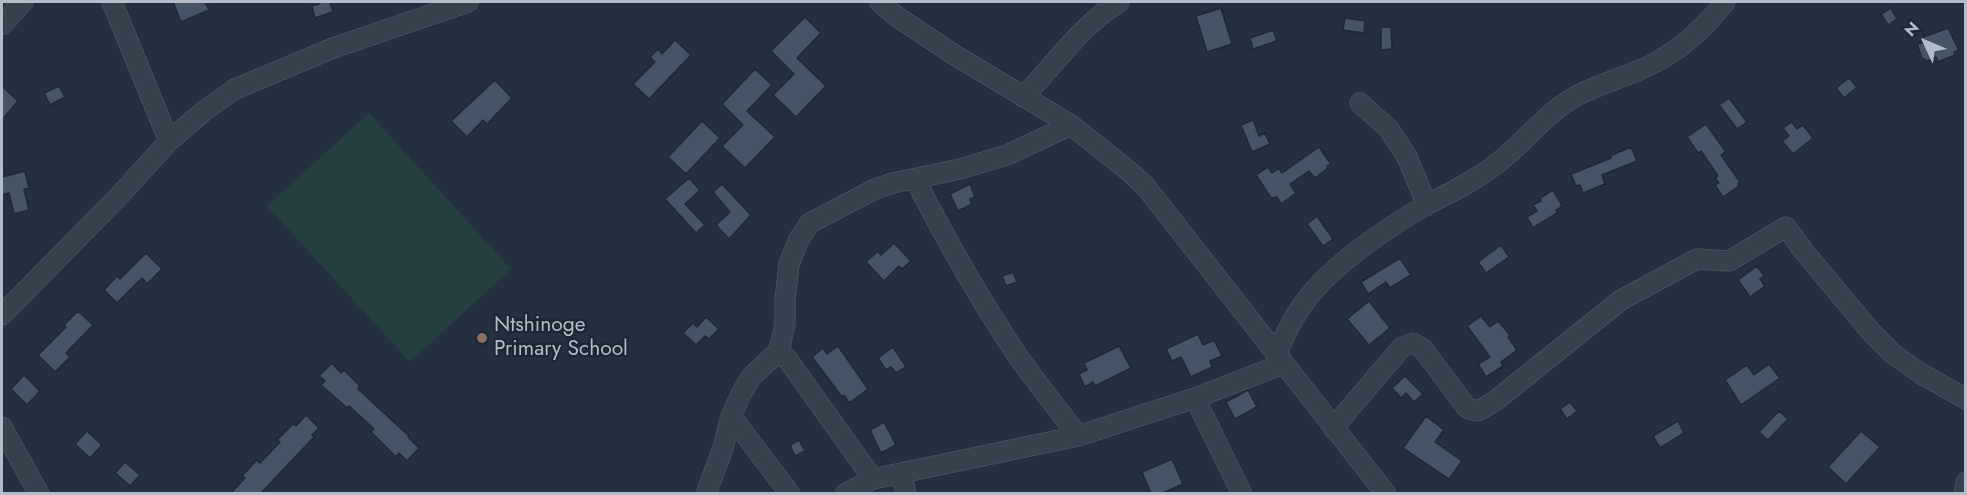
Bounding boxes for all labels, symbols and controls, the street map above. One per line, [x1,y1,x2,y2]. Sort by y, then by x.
north arrow [1895,12,1955,72]
text: N [1899,17,1924,42]
place label: Ntshinoge Primary School [494,313,628,363]
marker: Ntshinoge Primary School [475,331,489,345]

